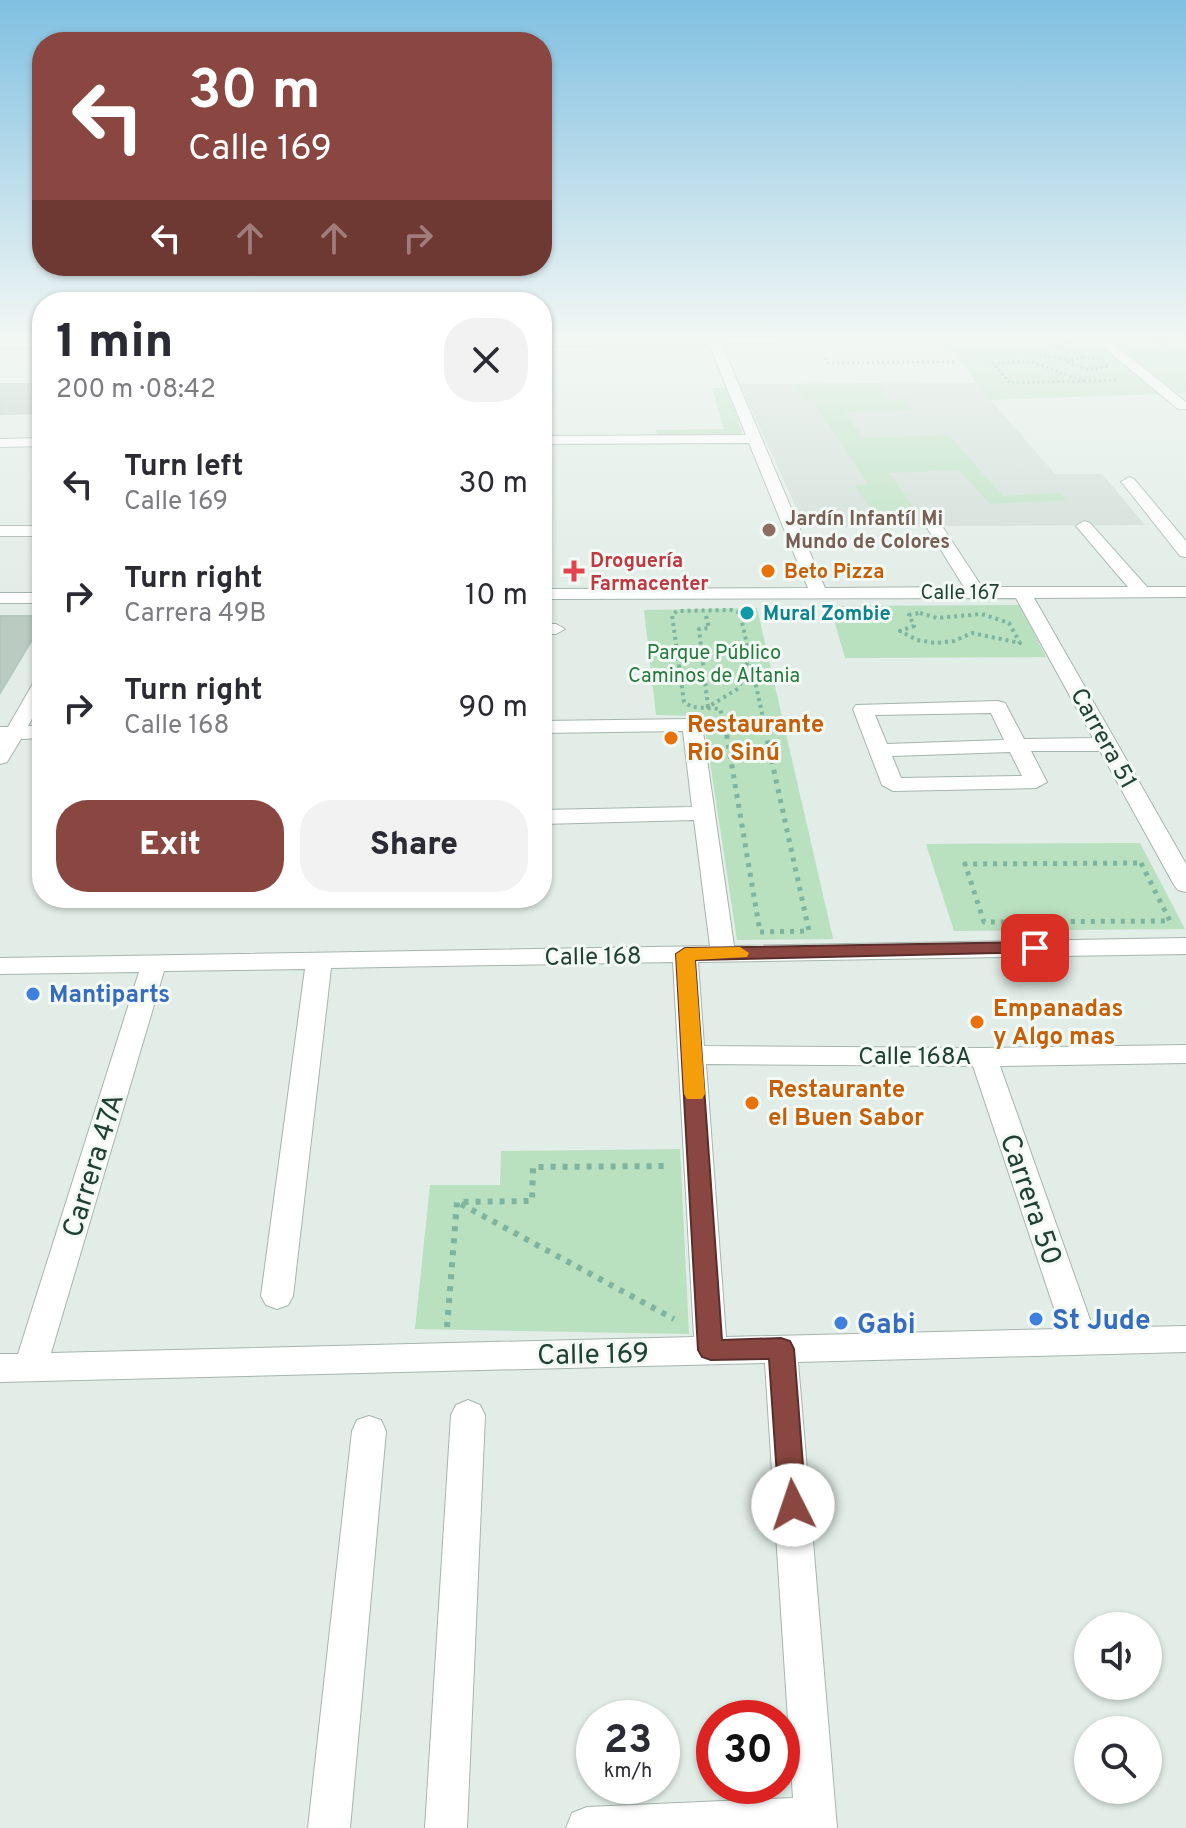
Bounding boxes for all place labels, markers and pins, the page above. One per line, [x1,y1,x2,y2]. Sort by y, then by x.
place label: Jardín Infantíl Mi Mundo de Colores [785,507,950,556]
marker: Jardín Infantíl Mi Mundo de Colores [760,521,778,539]
place label: Droguería Farmacenter [590,549,709,598]
place label: Beto Pizza [784,560,884,586]
marker: Droguería Farmacenter [565,562,583,580]
marker: Beto Pizza [759,562,777,580]
place label: Mural Zombie [763,602,891,628]
marker: Mural Zombie [738,604,756,622]
place label: Restaurante Rio Sinú [687,711,824,769]
marker: Restaurante Rio Sinú [662,729,680,747]
pin [1001,914,1069,982]
place label: Mantiparts [49,981,170,1011]
marker: Mantiparts [24,985,42,1003]
place label: Empanadas y Algo mas [993,995,1123,1053]
marker: Empanadas y Algo mas [968,1013,986,1031]
place label: Restaurante el Buen Sabor [768,1076,924,1134]
marker: Restaurante el Buen Sabor [743,1094,761,1112]
place label: St Jude [1052,1304,1151,1340]
place label: Gabi [857,1308,916,1344]
marker: St Jude [1027,1310,1045,1328]
marker: Gabi [832,1314,850,1332]

